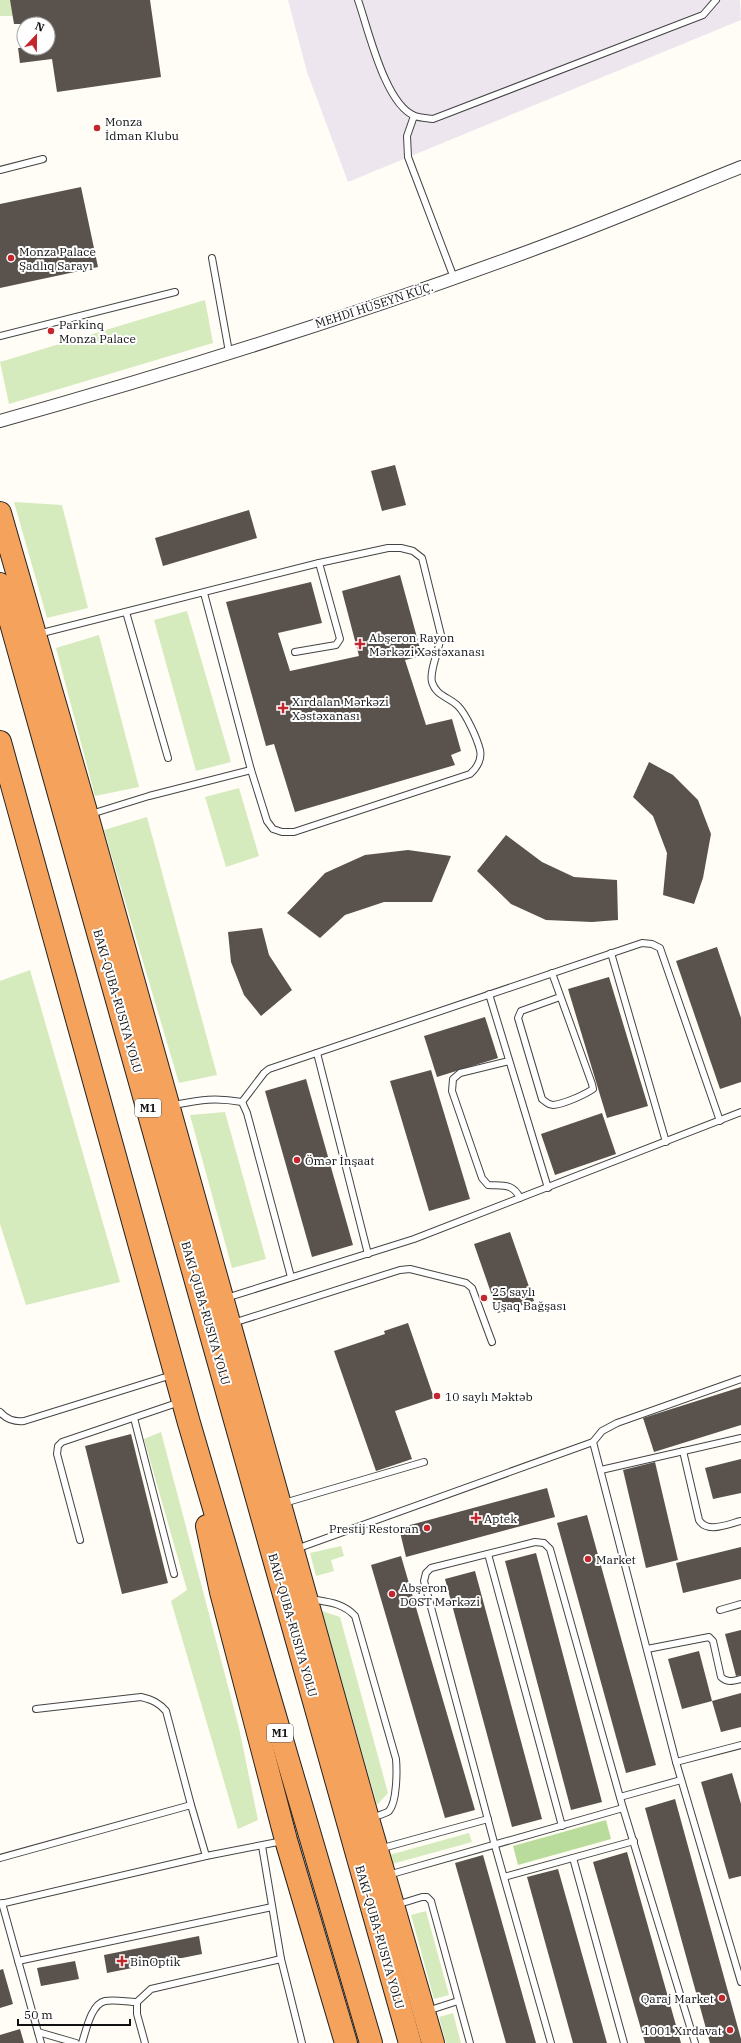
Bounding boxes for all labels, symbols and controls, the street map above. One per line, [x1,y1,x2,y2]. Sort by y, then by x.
north arrow [16,16,56,56]
text: N [33,19,47,35]
place label: Monza İdman Klubu [105,114,180,143]
marker: Monza İdman Klubu [92,123,102,133]
place label: Monza Palace Şadlıq Sarayı [19,244,96,273]
marker: Monza Palace Şadlıq Sarayı [6,253,16,263]
street label: MEHDI HÜSEYN KÜÇ. [313,279,435,331]
place label: Parkinq Monza Palace [59,317,136,346]
marker: Parkinq Monza Palace [46,326,56,336]
place label: Abşeron Rayon Mərkəzi Xəstəxanası [369,630,485,659]
marker: Abşeron Rayon Mərkəzi Xəstəxanası [354,638,366,650]
place label: Xırdalan Mərkəzi Xəstəxanası [292,694,389,723]
marker: Xırdalan Mərkəzi Xəstəxanası [277,702,289,714]
street label: BAKI-QUBA-RUSIYA YOLU [90,927,146,1075]
road number: M1 [135,1099,161,1117]
place label: Ömər İnşaat [305,1153,374,1168]
marker: Ömər İnşaat [292,1155,302,1165]
street label: BAKI-QUBA-RUSIYA YOLU [178,1239,234,1387]
place label: 25 saylı Uşaq Bağşası [492,1284,566,1313]
marker: 25 saylı Uşaq Bağşası [479,1293,489,1303]
place label: 10 saylı Məktəb [445,1389,533,1404]
marker: 10 saylı Məktəb [432,1391,442,1401]
place label: Aptek [484,1511,517,1526]
marker: Aptek [471,1513,481,1523]
place label: Prestij Restoran [329,1521,419,1536]
marker: Prestij Restoran [422,1523,432,1533]
street label: BAKI-QUBA-RUSIYA YOLU [265,1551,321,1699]
place label: Market [596,1552,636,1567]
marker: Market [583,1554,593,1564]
place label: Abşeron DOST Mərkəzi [400,1580,480,1609]
marker: Abşeron DOST Mərkəzi [387,1589,397,1599]
road number: M1 [267,1724,293,1742]
street label: BAKI-QUBA-RUSIYA YOLU [352,1863,408,2011]
place label: BinOptik [130,1954,180,1969]
marker: BinOptik [117,1956,127,1966]
place label: Qaraj Market [641,1991,714,2006]
marker: Qaraj Market [717,1993,727,2003]
scale bar [18,2001,130,2027]
text: 50 m [24,2007,53,2022]
place label: 1001 Xırdavat [643,2023,722,2038]
marker: 1001 Xırdavat [725,2025,735,2035]

